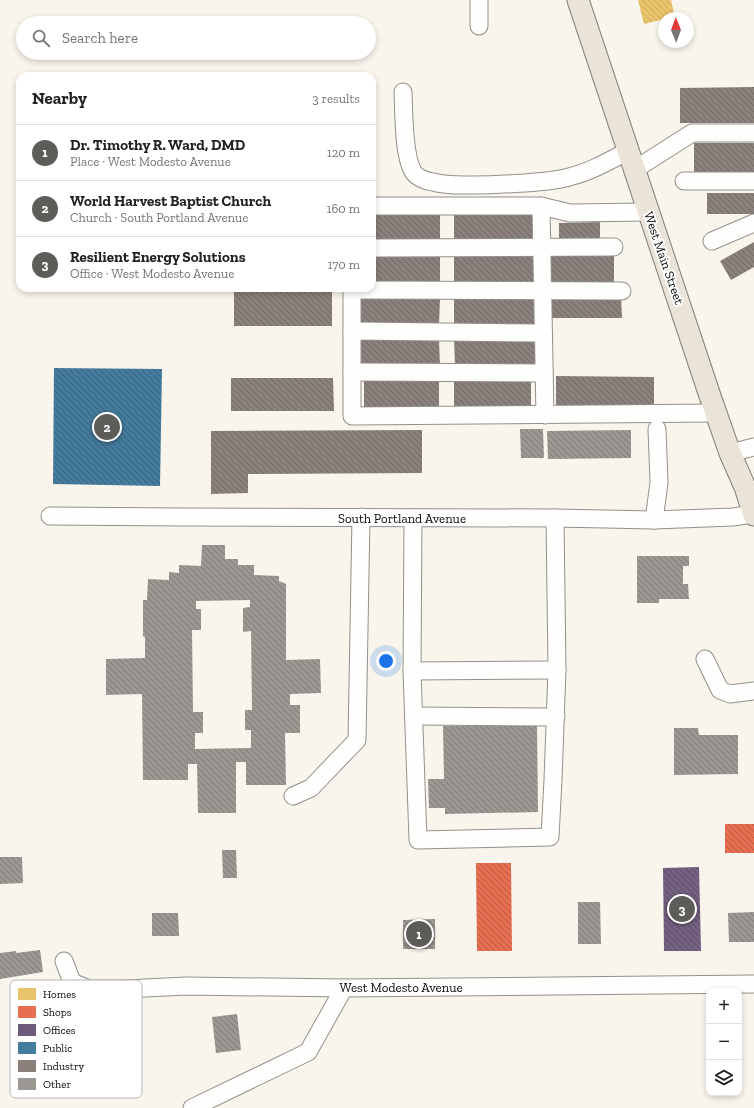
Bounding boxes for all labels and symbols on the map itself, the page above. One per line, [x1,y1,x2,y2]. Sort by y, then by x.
north arrow [658,12,694,48]
street label: West Main Street [641,210,687,306]
pin: 2 [94,412,120,442]
street label: South Portland Avenue [338,511,466,526]
your location [376,651,396,671]
pin: 3 [669,894,695,924]
pin: 1 [406,919,432,949]
legend [10,980,142,1098]
street label: West Modesto Avenue [339,980,463,995]
text: Homes [43,988,76,1001]
text: Shops [43,1006,72,1019]
text: Offices [43,1024,76,1037]
text: Public [43,1042,72,1055]
text: Industry [43,1060,85,1073]
text: Other [43,1078,71,1091]

